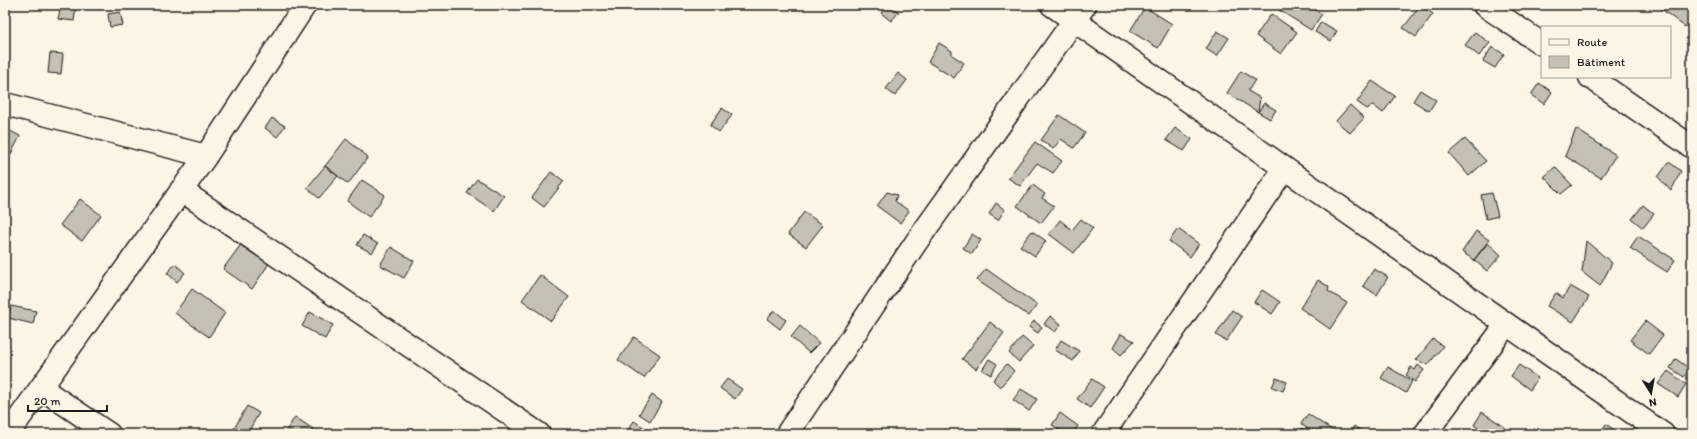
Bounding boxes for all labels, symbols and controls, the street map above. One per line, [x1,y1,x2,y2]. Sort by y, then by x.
legend [1541,26,1671,78]
text: Route [1577,35,1607,49]
text: Bâtiment [1577,55,1626,69]
north arrow [1631,373,1671,413]
scale bar [28,387,107,413]
text: 20 m [34,394,61,408]
text: N [1648,395,1658,409]

